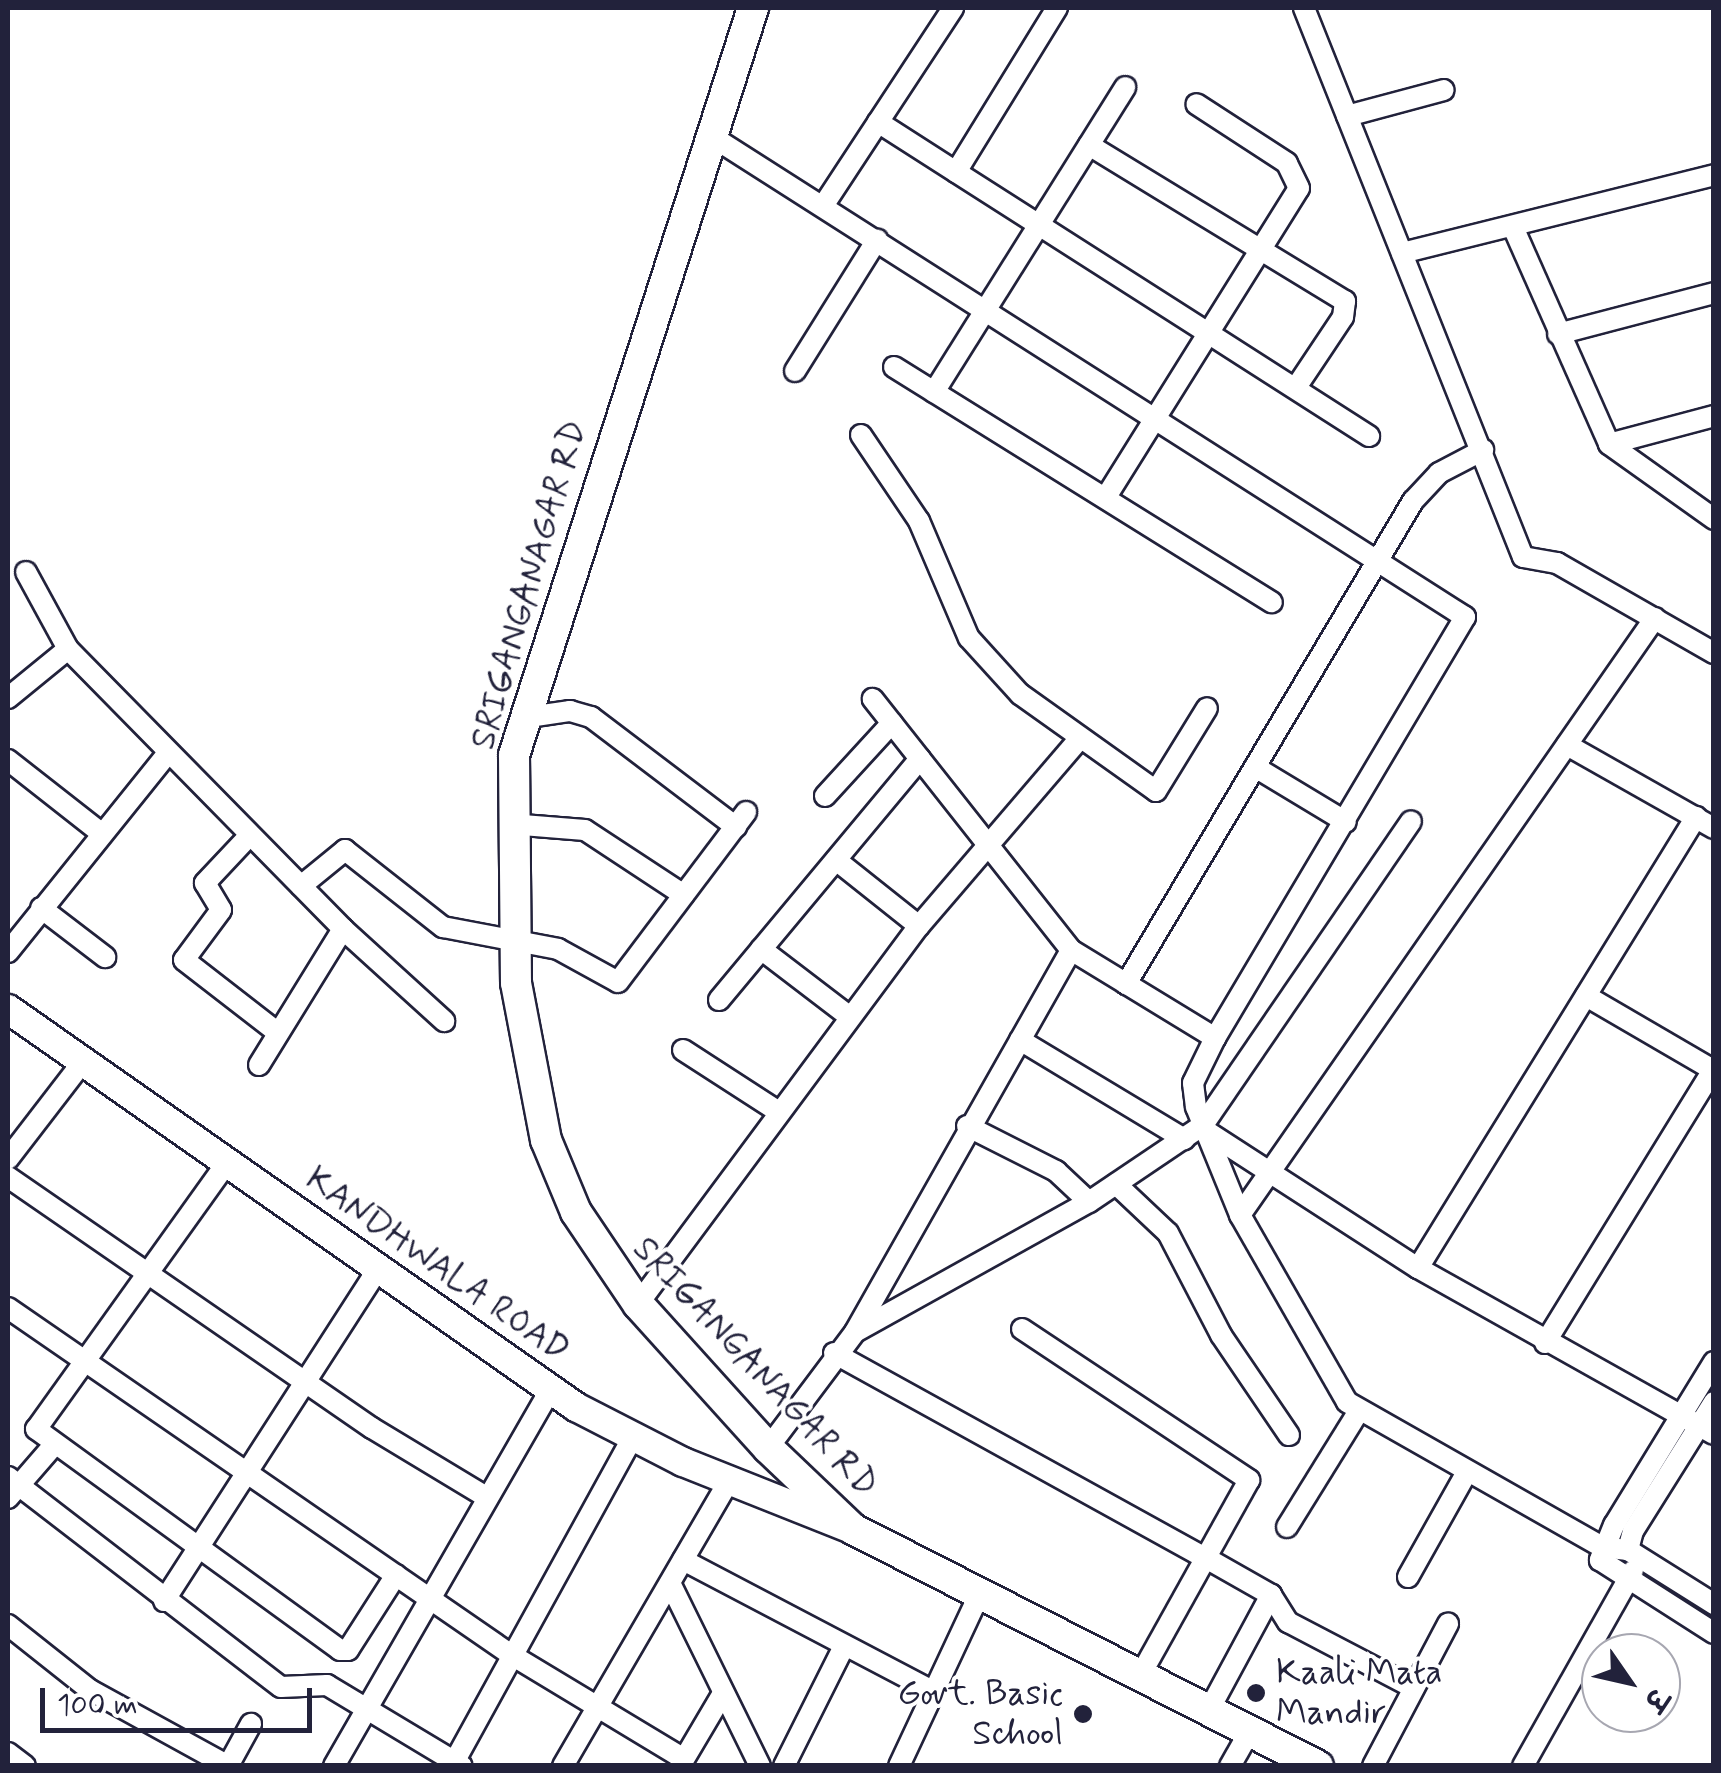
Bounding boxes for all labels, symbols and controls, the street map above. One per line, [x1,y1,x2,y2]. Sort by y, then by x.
street label: SRIGANGANAGAR RD [463,418,595,752]
street label: KANDHWALA ROAD [297,1158,577,1372]
street label: SRIGANGANAGAR RD [625,1230,885,1504]
north arrow [1581,1633,1681,1733]
place label: Kaali Mata Mandir [1276,1652,1442,1734]
scale bar [45,1668,318,1730]
place label: Govt. Basic School [898,1673,1063,1755]
text: उ [1634,1681,1675,1717]
marker: Kaali Mata Mandir [1245,1682,1267,1704]
text: 100 m [57,1686,138,1725]
marker: Govt. Basic School [1072,1703,1094,1725]

